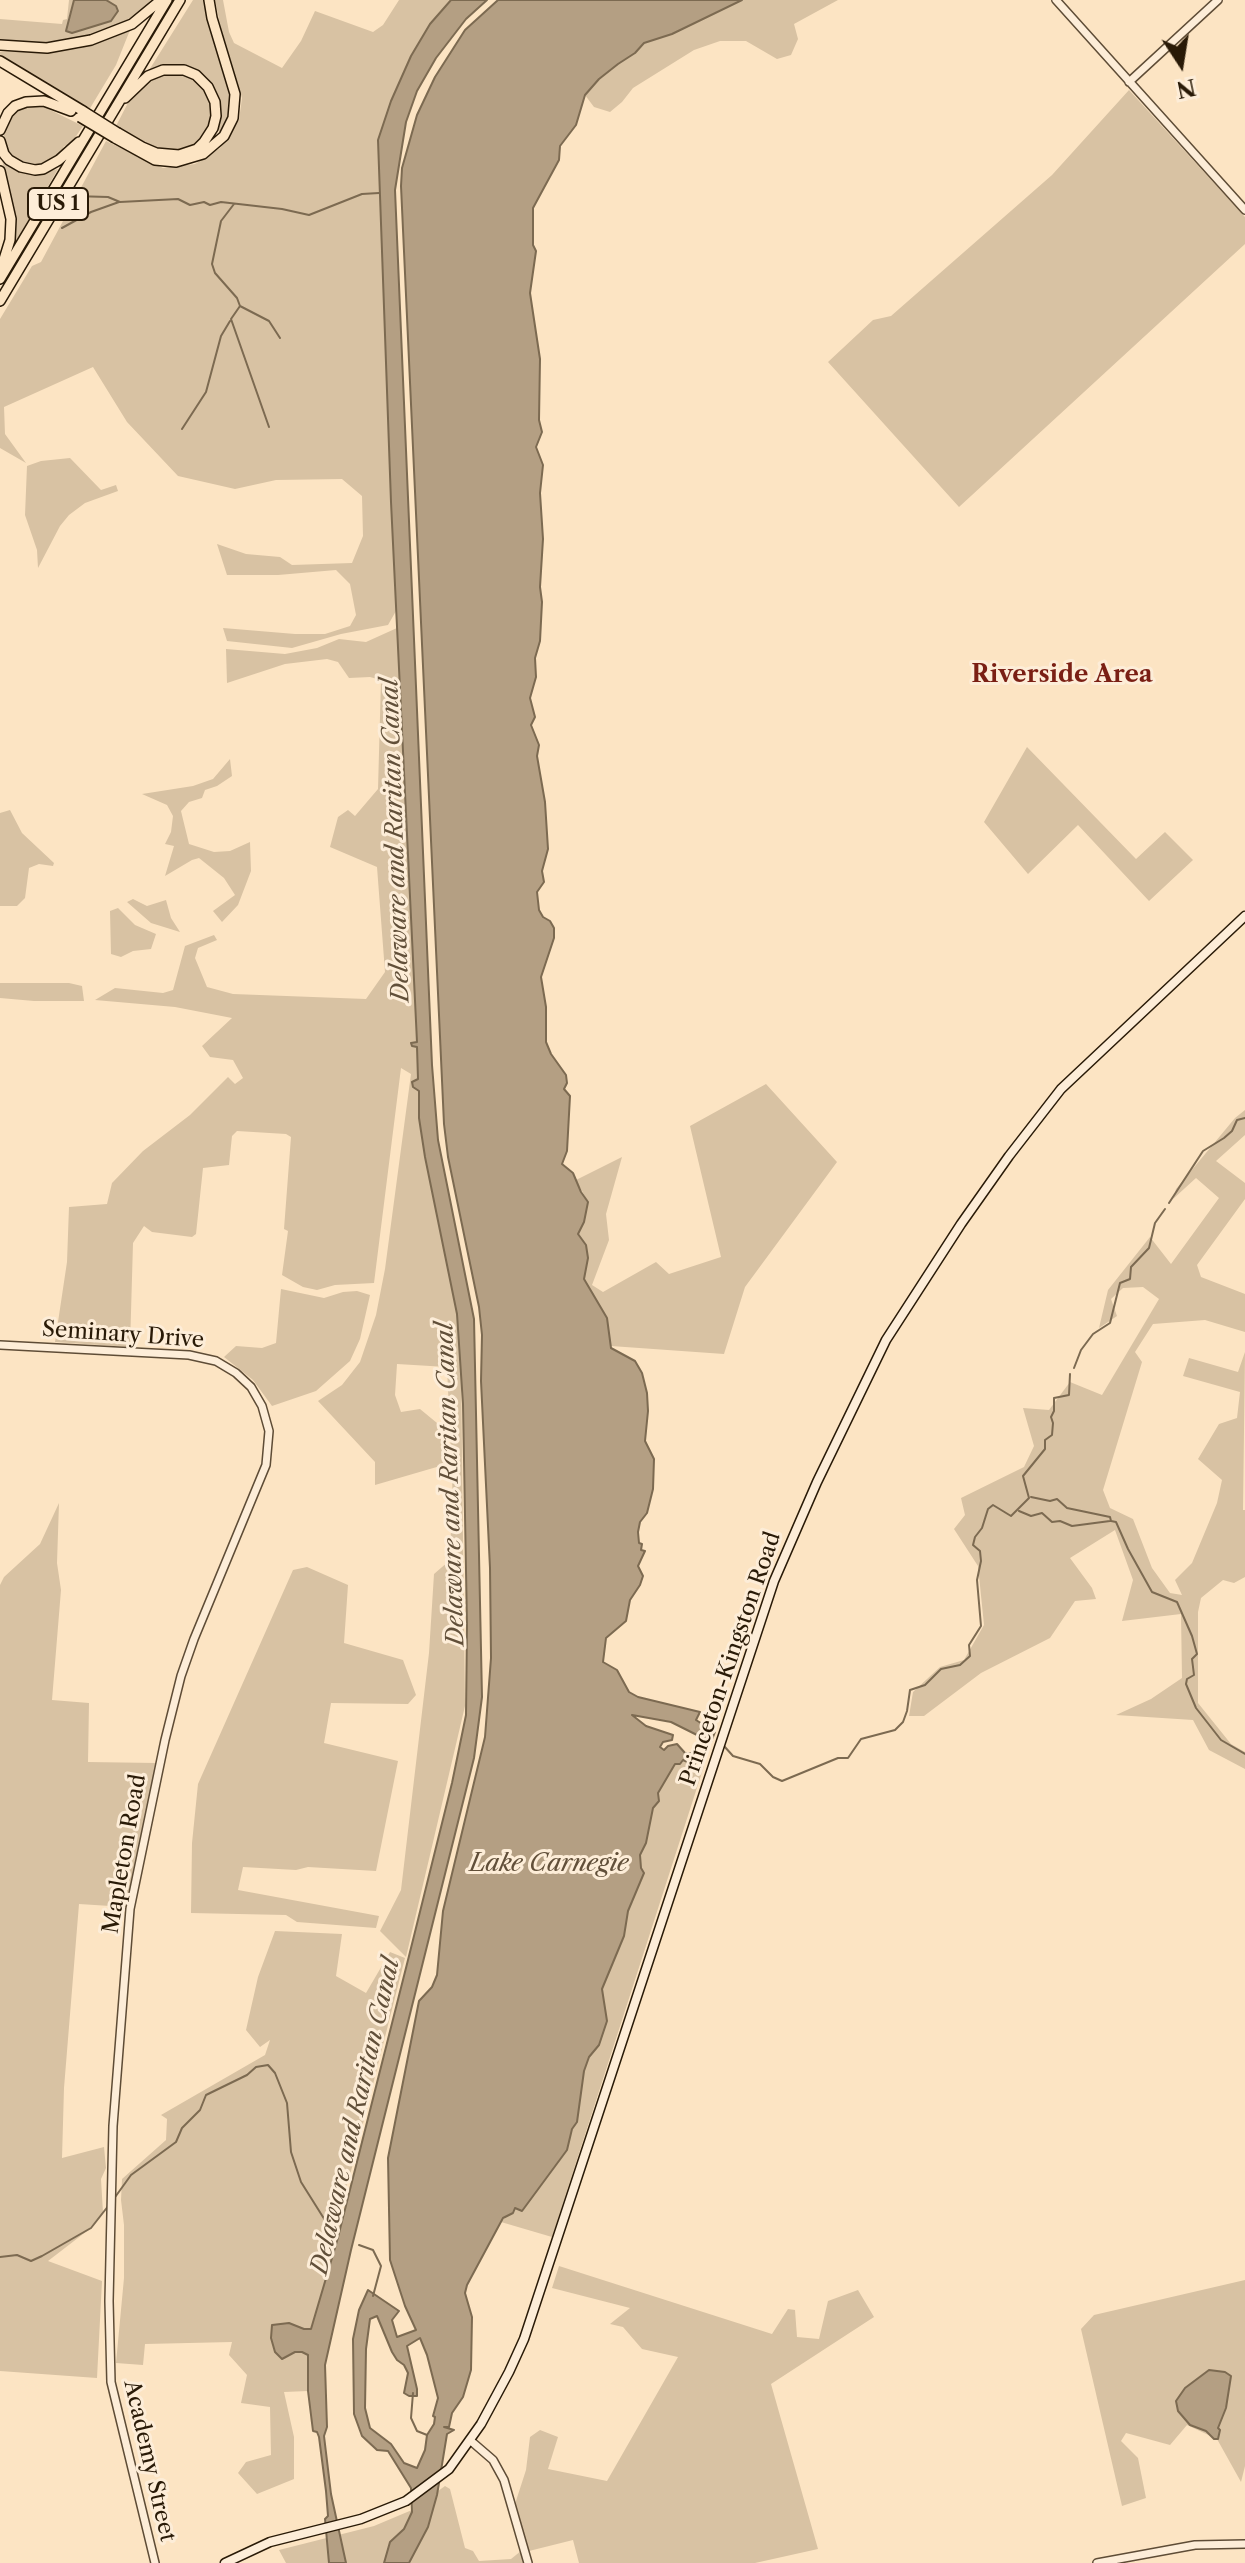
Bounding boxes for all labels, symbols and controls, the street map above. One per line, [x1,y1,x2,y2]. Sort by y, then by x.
north arrow [1141,24,1221,104]
text: N [1174,73,1198,103]
road number: US 1 [28,188,88,220]
district label: Riverside Area [971,661,1153,689]
water label: Delaware and Raritan Canal [376,678,416,1002]
street label: Seminary Drive [41,1316,205,1354]
water label: Delaware and Raritan Canal [431,1322,471,1646]
street label: Princeton-Kingston Road [675,1528,787,1790]
street label: Mapleton Road [98,1772,152,1936]
water label: Lake Carnegie [470,1850,628,1878]
water label: Delaware and Raritan Canal [306,1955,406,2277]
street label: Academy Street [118,2378,180,2544]

